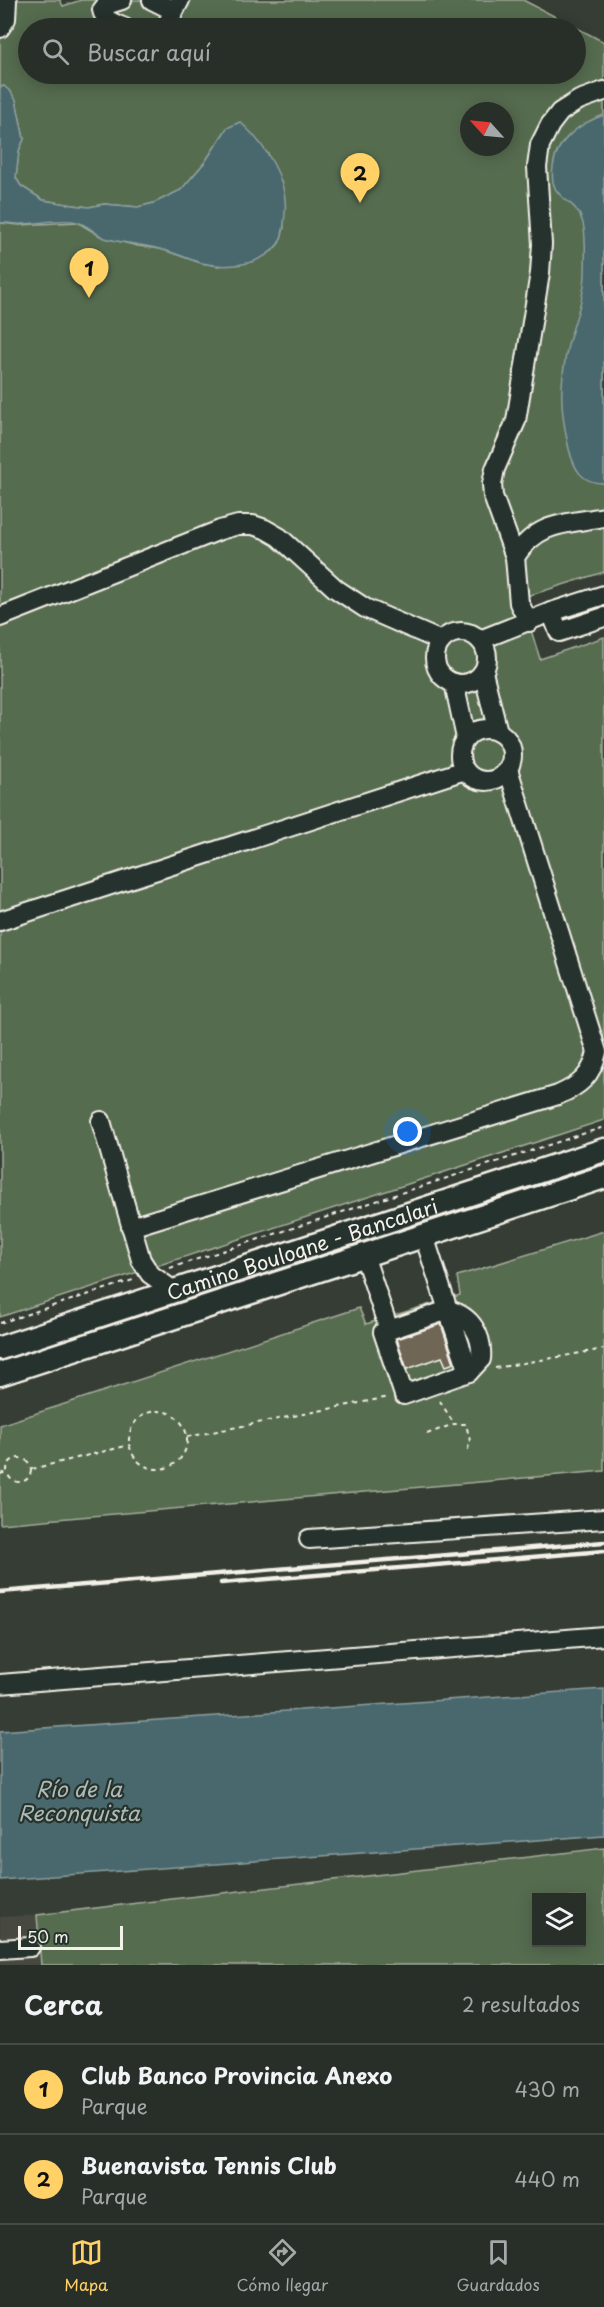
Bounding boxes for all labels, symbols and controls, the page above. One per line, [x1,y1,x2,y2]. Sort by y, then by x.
search box [18,18,586,84]
icon: search [39,35,72,68]
text: Buscar aquí [87,35,211,68]
north arrow [460,102,514,156]
pin: 2 [340,154,380,203]
pin: 1 [70,248,109,298]
your location [393,1117,422,1146]
street label: Camino Boulogne - Bancalari [163,1190,442,1307]
water label: Río de la Reconquista [18,1772,141,1828]
map controls [532,1893,586,1947]
button: layers [532,1893,586,1947]
scale bar [18,1923,123,1950]
text: 50 m [27,1924,68,1948]
text: Cerca [24,1985,103,2024]
text: 2 resultados [462,1989,580,2019]
text: Club Banco Provincia Anexo [81,2058,392,2091]
text: 1 [39,2074,48,2104]
text: 430 m [515,2074,580,2104]
text: Parque [81,2091,148,2121]
text: Buenavista Tennis Club [81,2148,337,2181]
text: 2 [36,2164,51,2194]
text: 440 m [515,2164,580,2194]
text: Parque [81,2181,148,2211]
tab: Mapa [64,2236,108,2296]
tab: Cómo llegar [237,2236,328,2296]
tab: Guardados [457,2236,540,2296]

